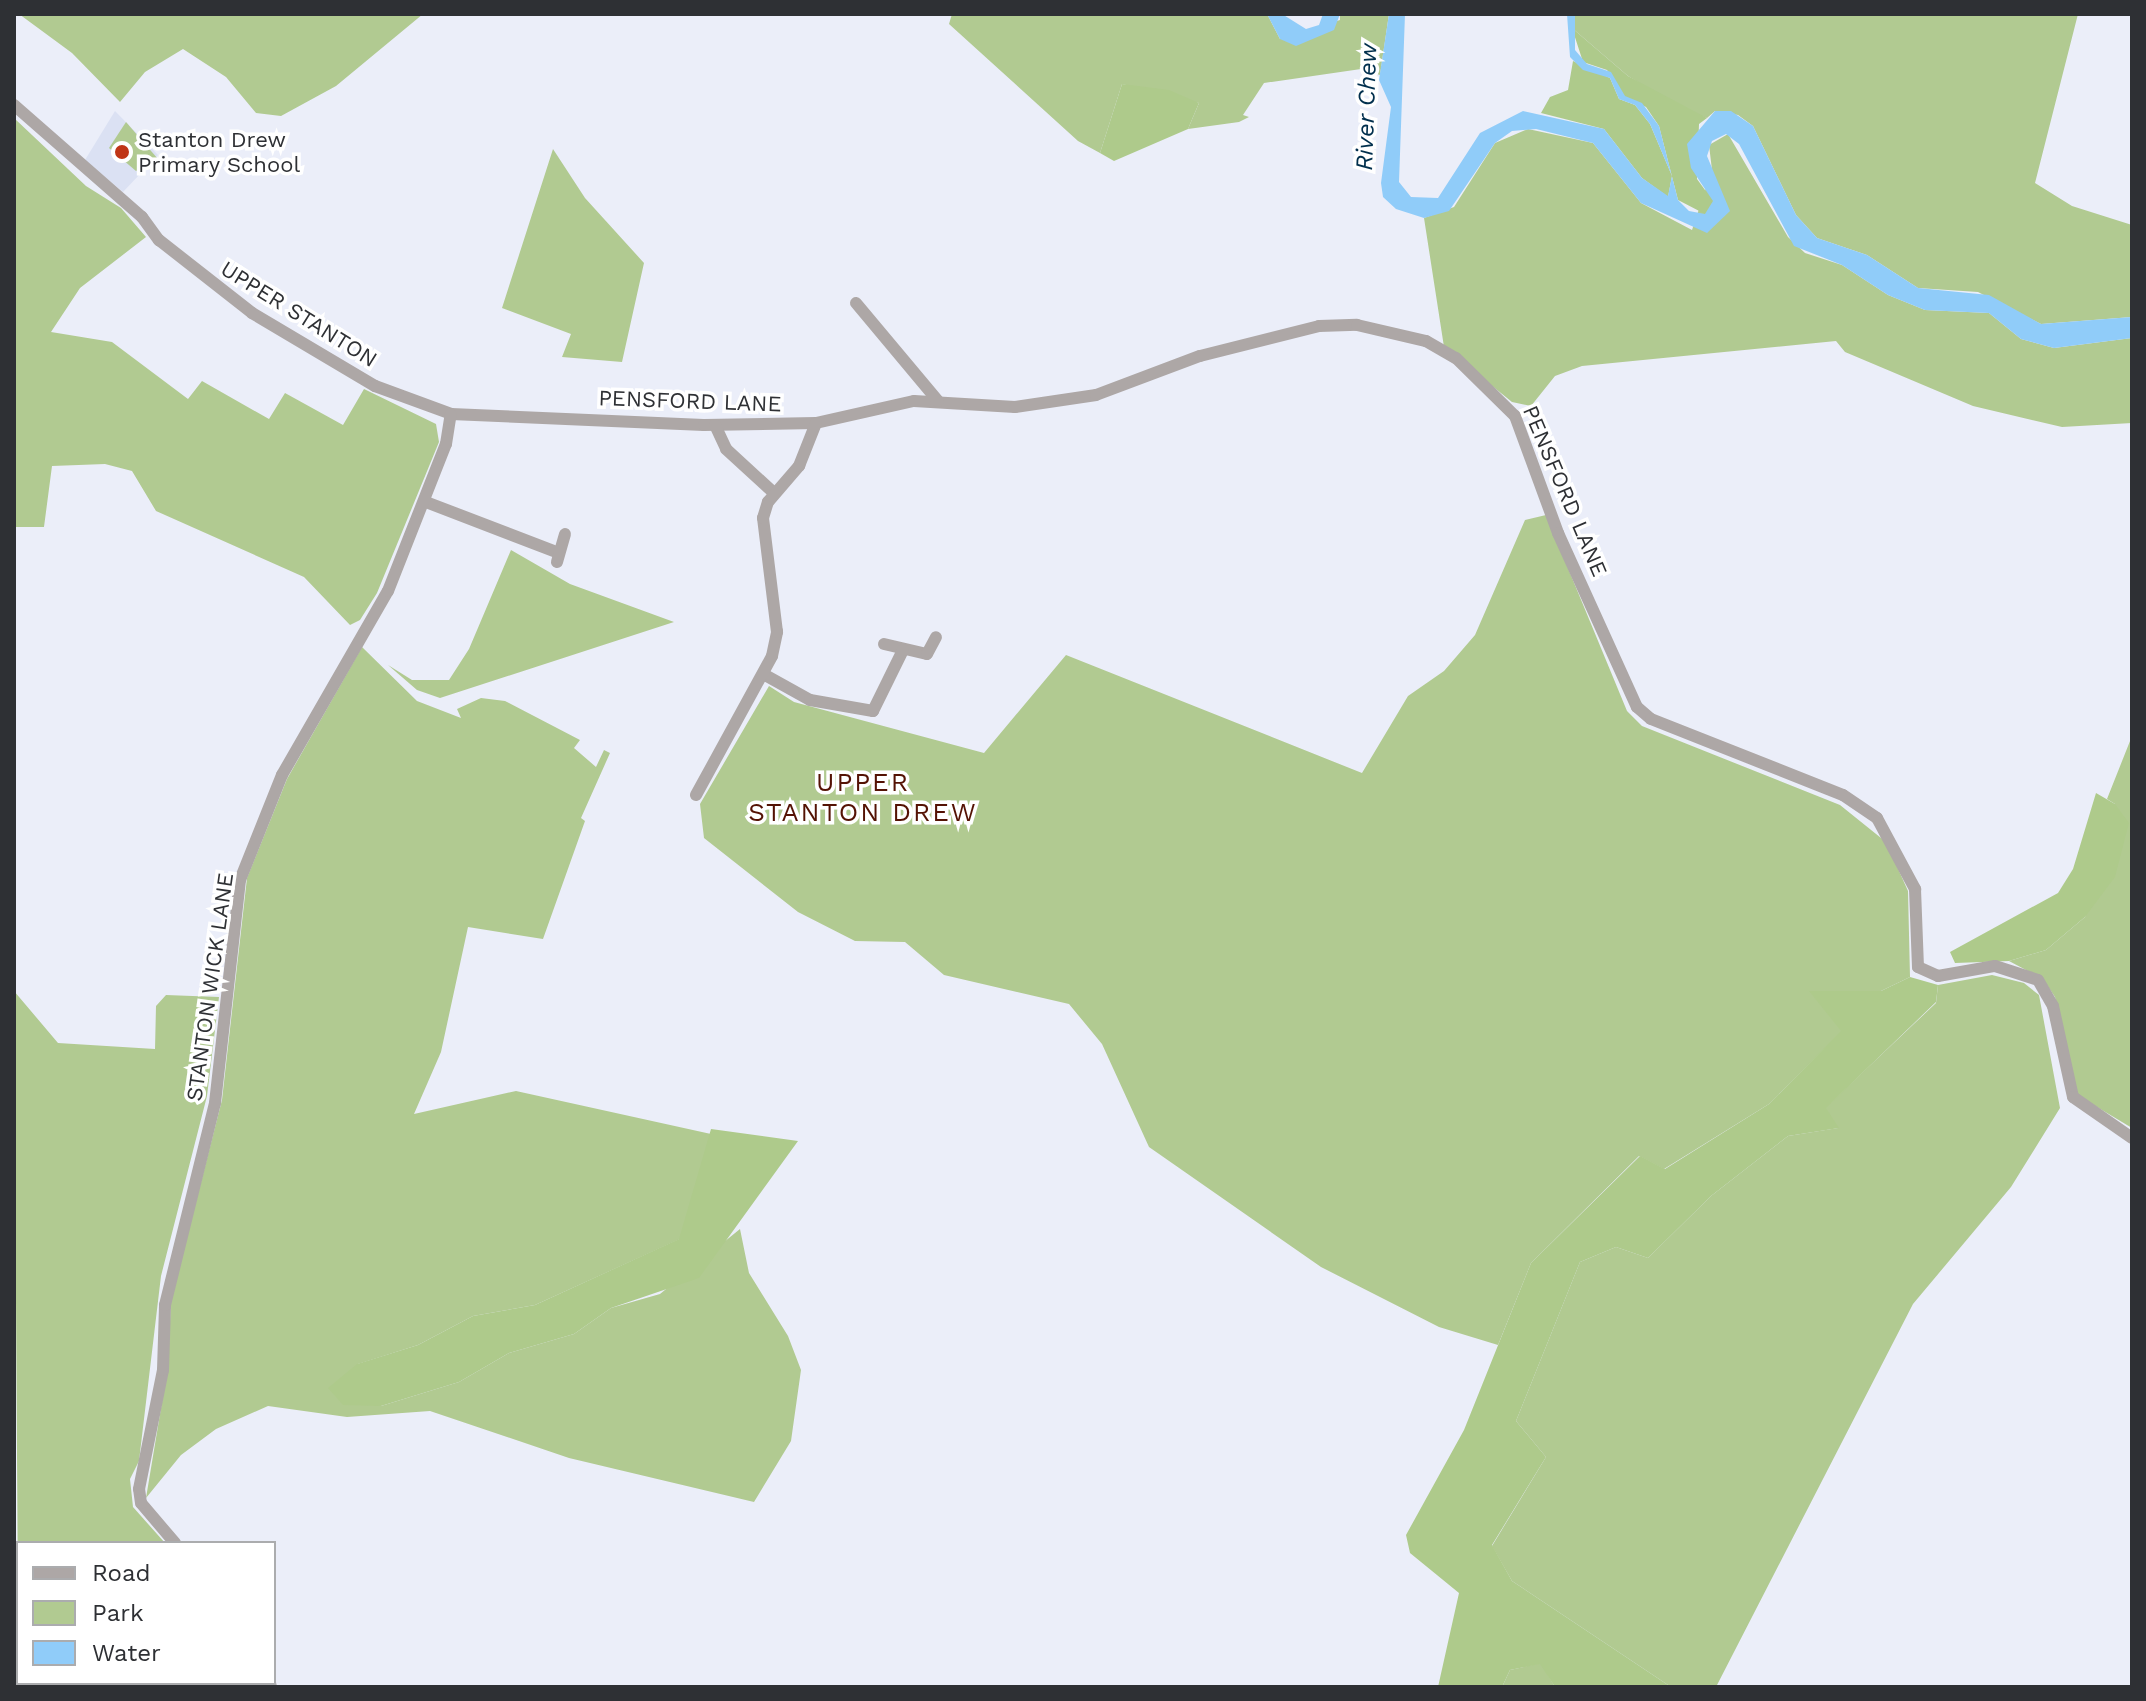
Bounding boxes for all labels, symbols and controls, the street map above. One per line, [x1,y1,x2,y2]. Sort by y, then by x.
water label: River Chew [1350,43,1384,171]
place label: Stanton Drew Primary School [138,126,301,178]
marker: Stanton Drew Primary School [113,143,131,161]
street label: UPPER STANTON [216,255,382,373]
street label: PENSFORD LANE [598,385,782,417]
street label: PENSFORD LANE [1517,402,1613,580]
district label: UPPER STANTON DREW [748,767,978,828]
street label: STANTON WICK LANE [181,871,239,1103]
legend [16,1541,276,1685]
text: Road [92,1559,151,1587]
text: Park [92,1599,144,1627]
text: Water [92,1639,161,1667]

